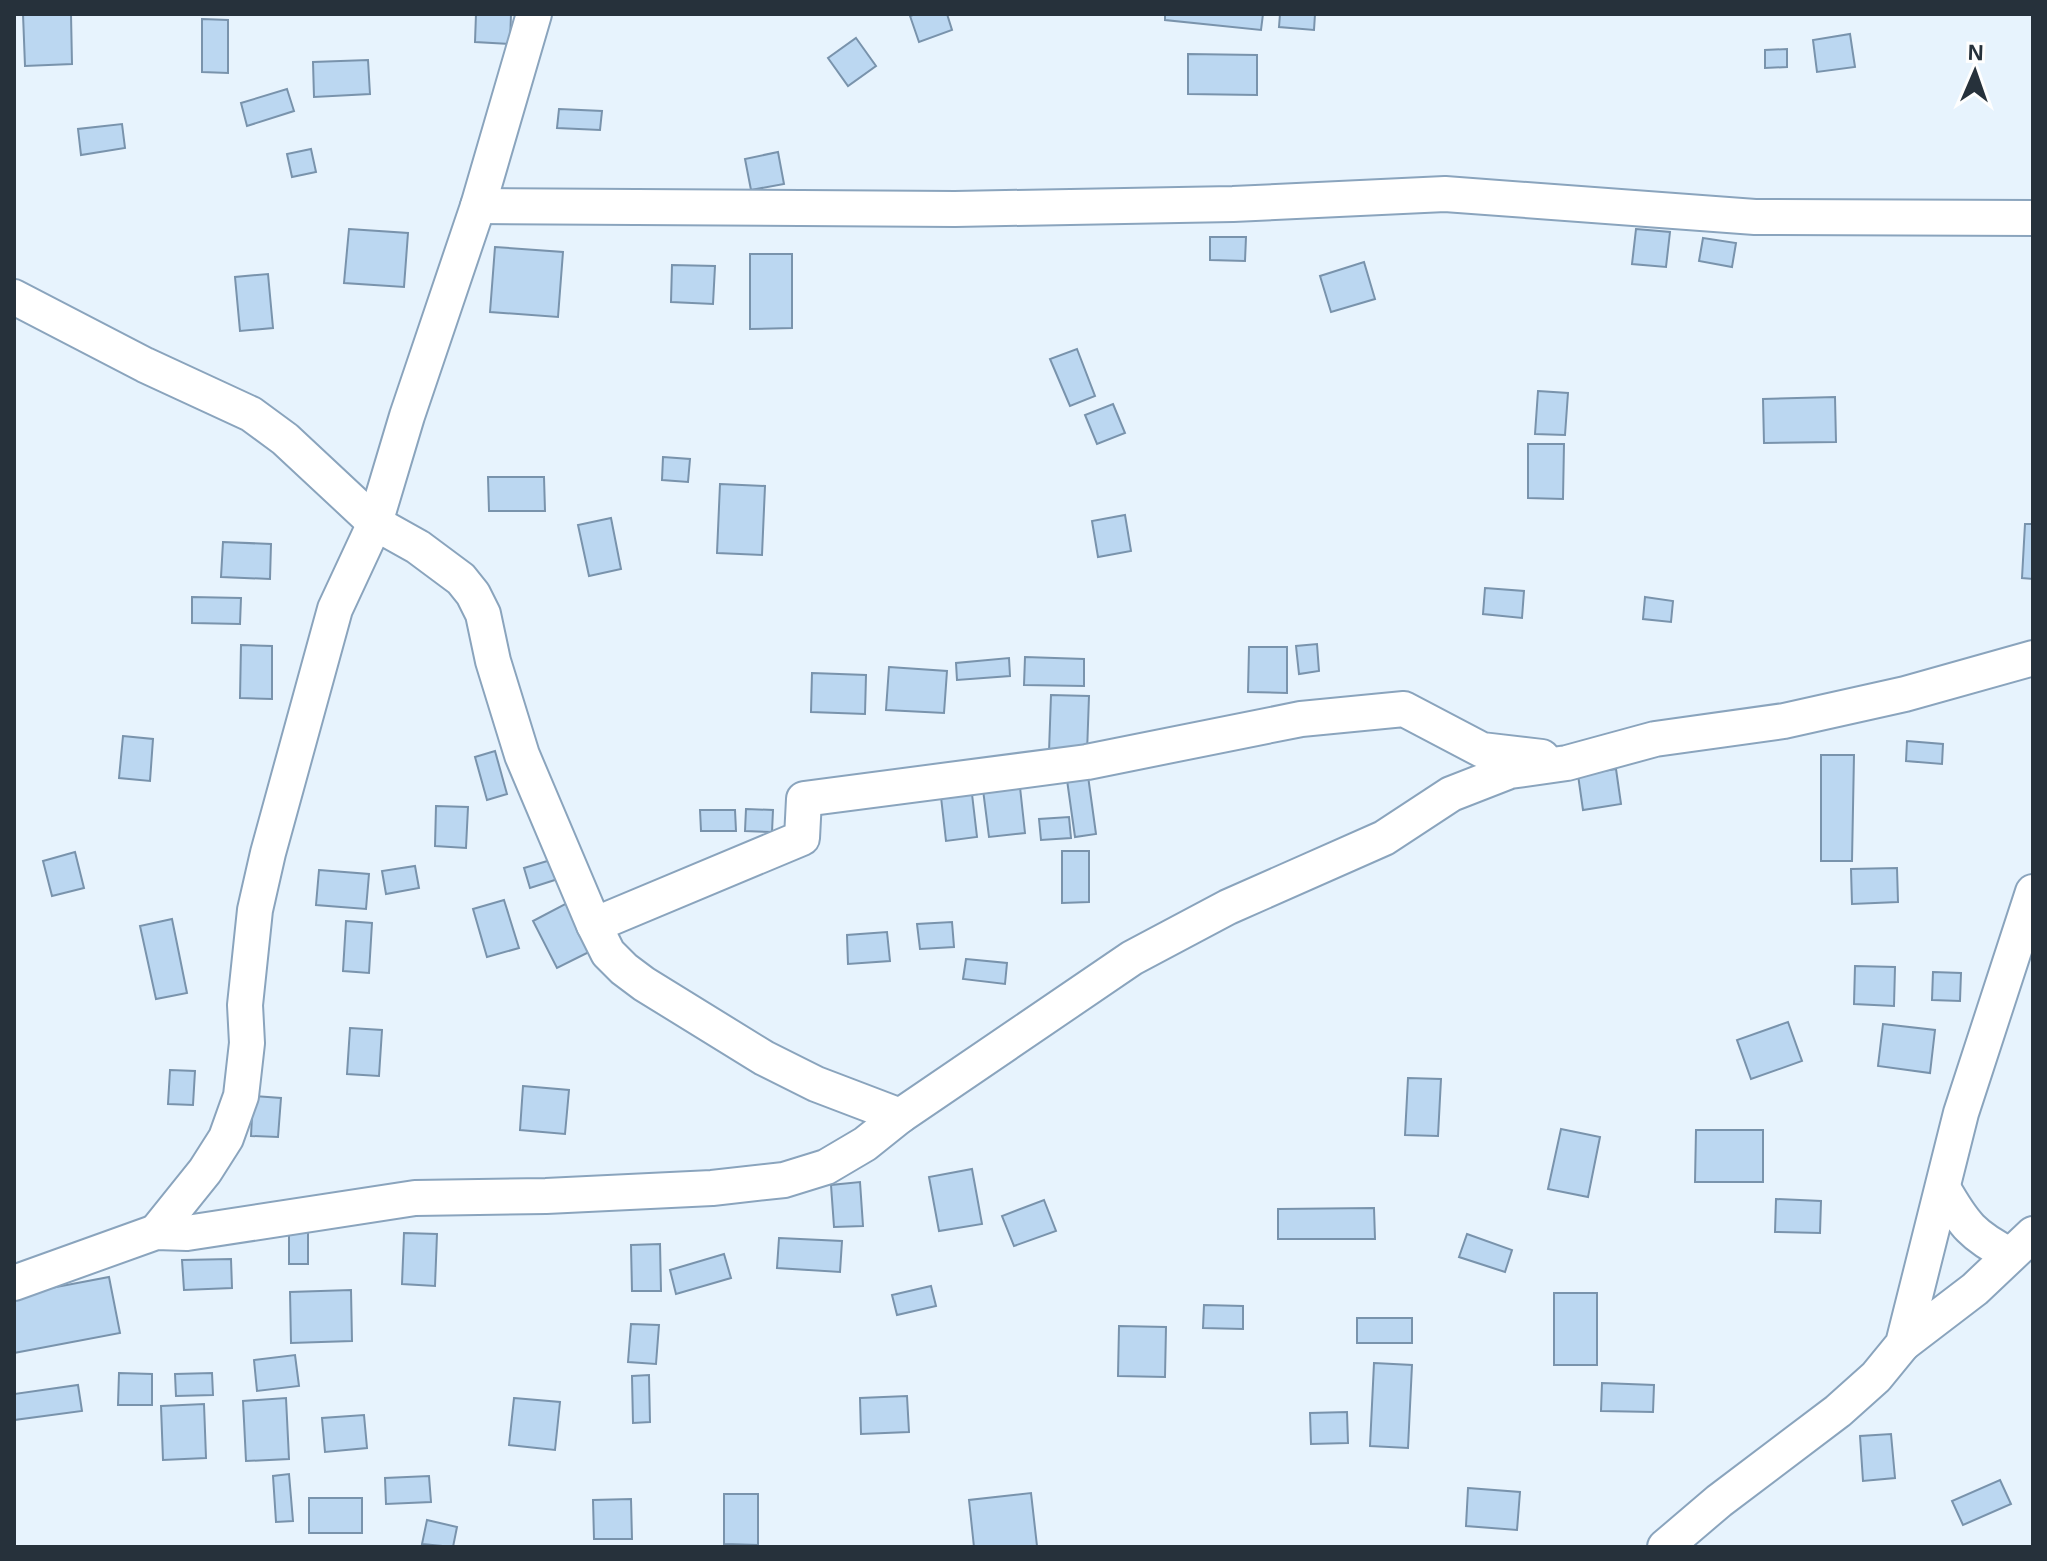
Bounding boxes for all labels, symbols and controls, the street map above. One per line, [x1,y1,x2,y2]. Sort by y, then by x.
north arrow [1935,32,2015,112]
text: N [1967,40,1984,65]

